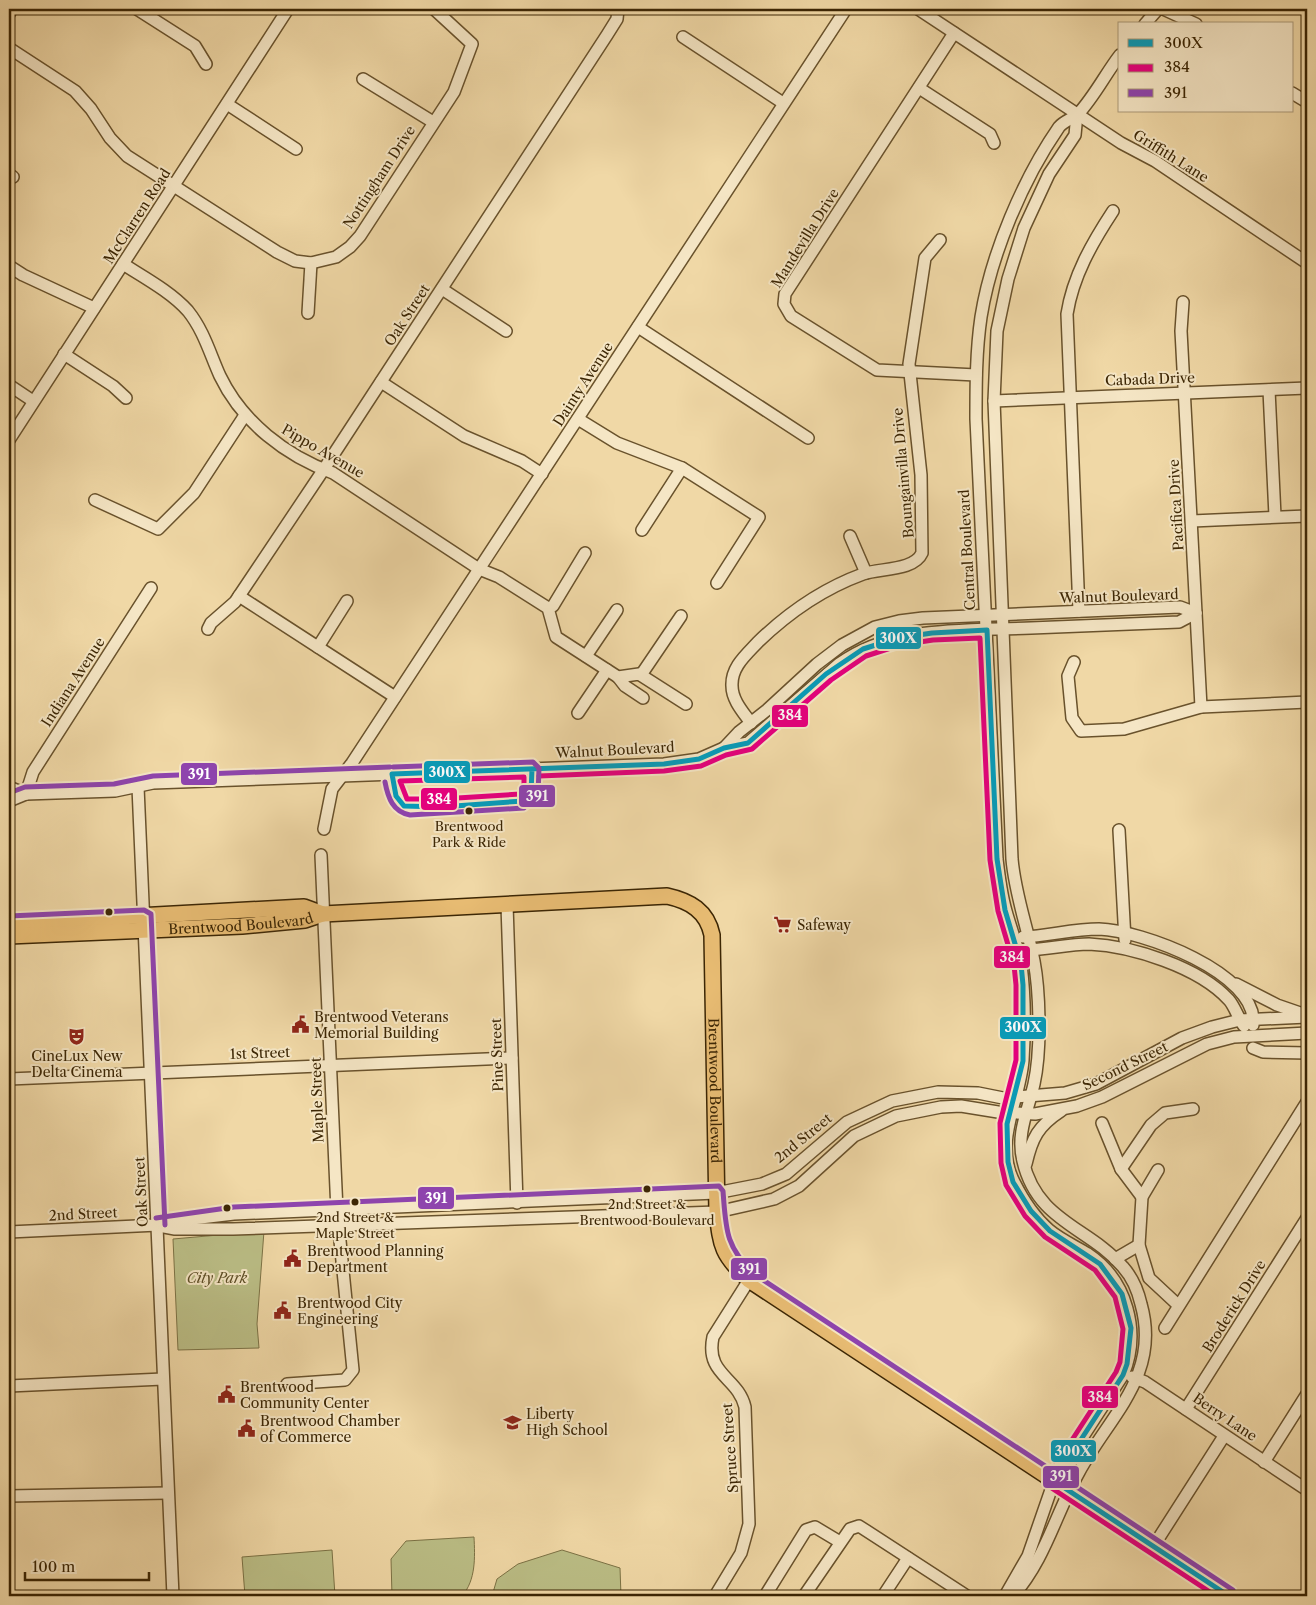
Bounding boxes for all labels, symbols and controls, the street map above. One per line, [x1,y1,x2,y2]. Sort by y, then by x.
legend [1118,22,1294,112]
text: 300X [1164,33,1203,52]
text: 384 [1164,57,1190,76]
text: 391 [1164,83,1188,102]
street label: Nottingham Drive [339,122,419,232]
street label: Griffith Lane [1130,126,1212,186]
street label: McClarren Road [99,165,175,267]
street label: Mandevilla Drive [767,185,843,291]
street label: Oak Street [380,281,434,349]
street label: Dainty Avenue [549,338,617,430]
street label: Cabada Drive [1105,368,1195,390]
street label: Boungainvilla Drive [888,407,918,539]
street label: Pippo Avenue [279,420,368,482]
street label: Pacifica Drive [1165,459,1187,551]
street label: Central Boulevard [955,489,979,611]
street label: Walnut Boulevard [1058,585,1179,607]
line badge: 300X [875,626,922,650]
text: 300X [879,629,917,647]
street label: Indiana Avenue [37,634,109,730]
line badge: 384 [771,704,809,728]
text: 384 [778,706,802,724]
street label: Walnut Boulevard [554,738,675,762]
line badge: 300X [423,760,471,784]
line badge: 391 [180,762,218,786]
text: 300X [428,763,466,781]
text: 391 [188,765,211,783]
line badge: 391 [518,784,556,808]
line badge: 384 [420,787,458,811]
text: 391 [526,787,549,805]
text: 384 [427,790,451,808]
marker: Brentwood Park & Ride [464,806,474,816]
place label: Brentwood Park & Ride [432,818,506,850]
unlabelled marker [104,907,114,917]
street label: Brentwood Boulevard [168,909,316,938]
supermarket icon: Safeway [773,915,793,935]
place label: Safeway [797,916,851,934]
line badge: 384 [993,945,1031,969]
text: 384 [1000,948,1024,966]
place label: Brentwood Veterans Memorial Building [314,1008,449,1042]
public building icon: Brentwood Veterans Memorial Building [290,1015,310,1035]
line badge: 300X [999,1016,1047,1040]
street label: Pine Street [487,1018,507,1092]
street label: Brentwood Boulevard [704,1018,725,1164]
text: 300X [1004,1018,1042,1036]
theatre icon: CineLux New Delta Cinema [67,1026,87,1046]
street label: Second Street [1079,1038,1171,1094]
street label: 1st Street [230,1043,290,1063]
place label: CineLux New Delta Cinema [31,1047,123,1081]
street label: Maple Street [307,1057,327,1143]
street label: 2nd Street [771,1109,835,1167]
street label: Oak Street [130,1156,152,1228]
marker: 2nd Street & Brentwood Boulevard [642,1184,652,1194]
line badge: 391 [417,1186,455,1210]
text: 391 [425,1189,448,1207]
place label: 2nd Street & Brentwood Boulevard [580,1196,714,1228]
marker: 2nd Street & Maple Street [350,1197,360,1207]
street label: 2nd Street [48,1203,118,1225]
unlabelled marker [222,1203,232,1213]
place label: 2nd Street & Maple Street [315,1209,395,1241]
place label: Brentwood Planning Department [307,1242,444,1276]
public building icon: Brentwood Planning Department [283,1249,303,1269]
street label: Broderick Drive [1198,1256,1270,1356]
line badge: 391 [730,1257,768,1281]
text: 391 [738,1260,761,1278]
park label: City Park [187,1269,248,1287]
place label: Brentwood City Engineering [297,1294,403,1328]
public building icon: Brentwood City Engineering [273,1301,293,1321]
place label: Brentwood Community Center [240,1378,369,1412]
public building icon: Brentwood Community Center [216,1385,236,1405]
line badge: 384 [1081,1385,1119,1409]
text: 384 [1088,1388,1112,1406]
street label: Berry Lane [1189,1389,1261,1445]
street label: Spruce Street [718,1402,742,1494]
place label: Liberty High School [526,1405,608,1439]
place label: Brentwood Chamber of Commerce [260,1412,400,1446]
school or university icon: Liberty High School [502,1412,522,1432]
public building icon: Brentwood Chamber of Commerce [236,1419,256,1439]
line badge: 300X [1050,1439,1097,1463]
text: 300X [1054,1442,1092,1460]
line badge: 391 [1042,1465,1080,1489]
text: 391 [1050,1467,1073,1485]
scale bar [25,1550,149,1582]
text: 100 m [32,1557,75,1576]

